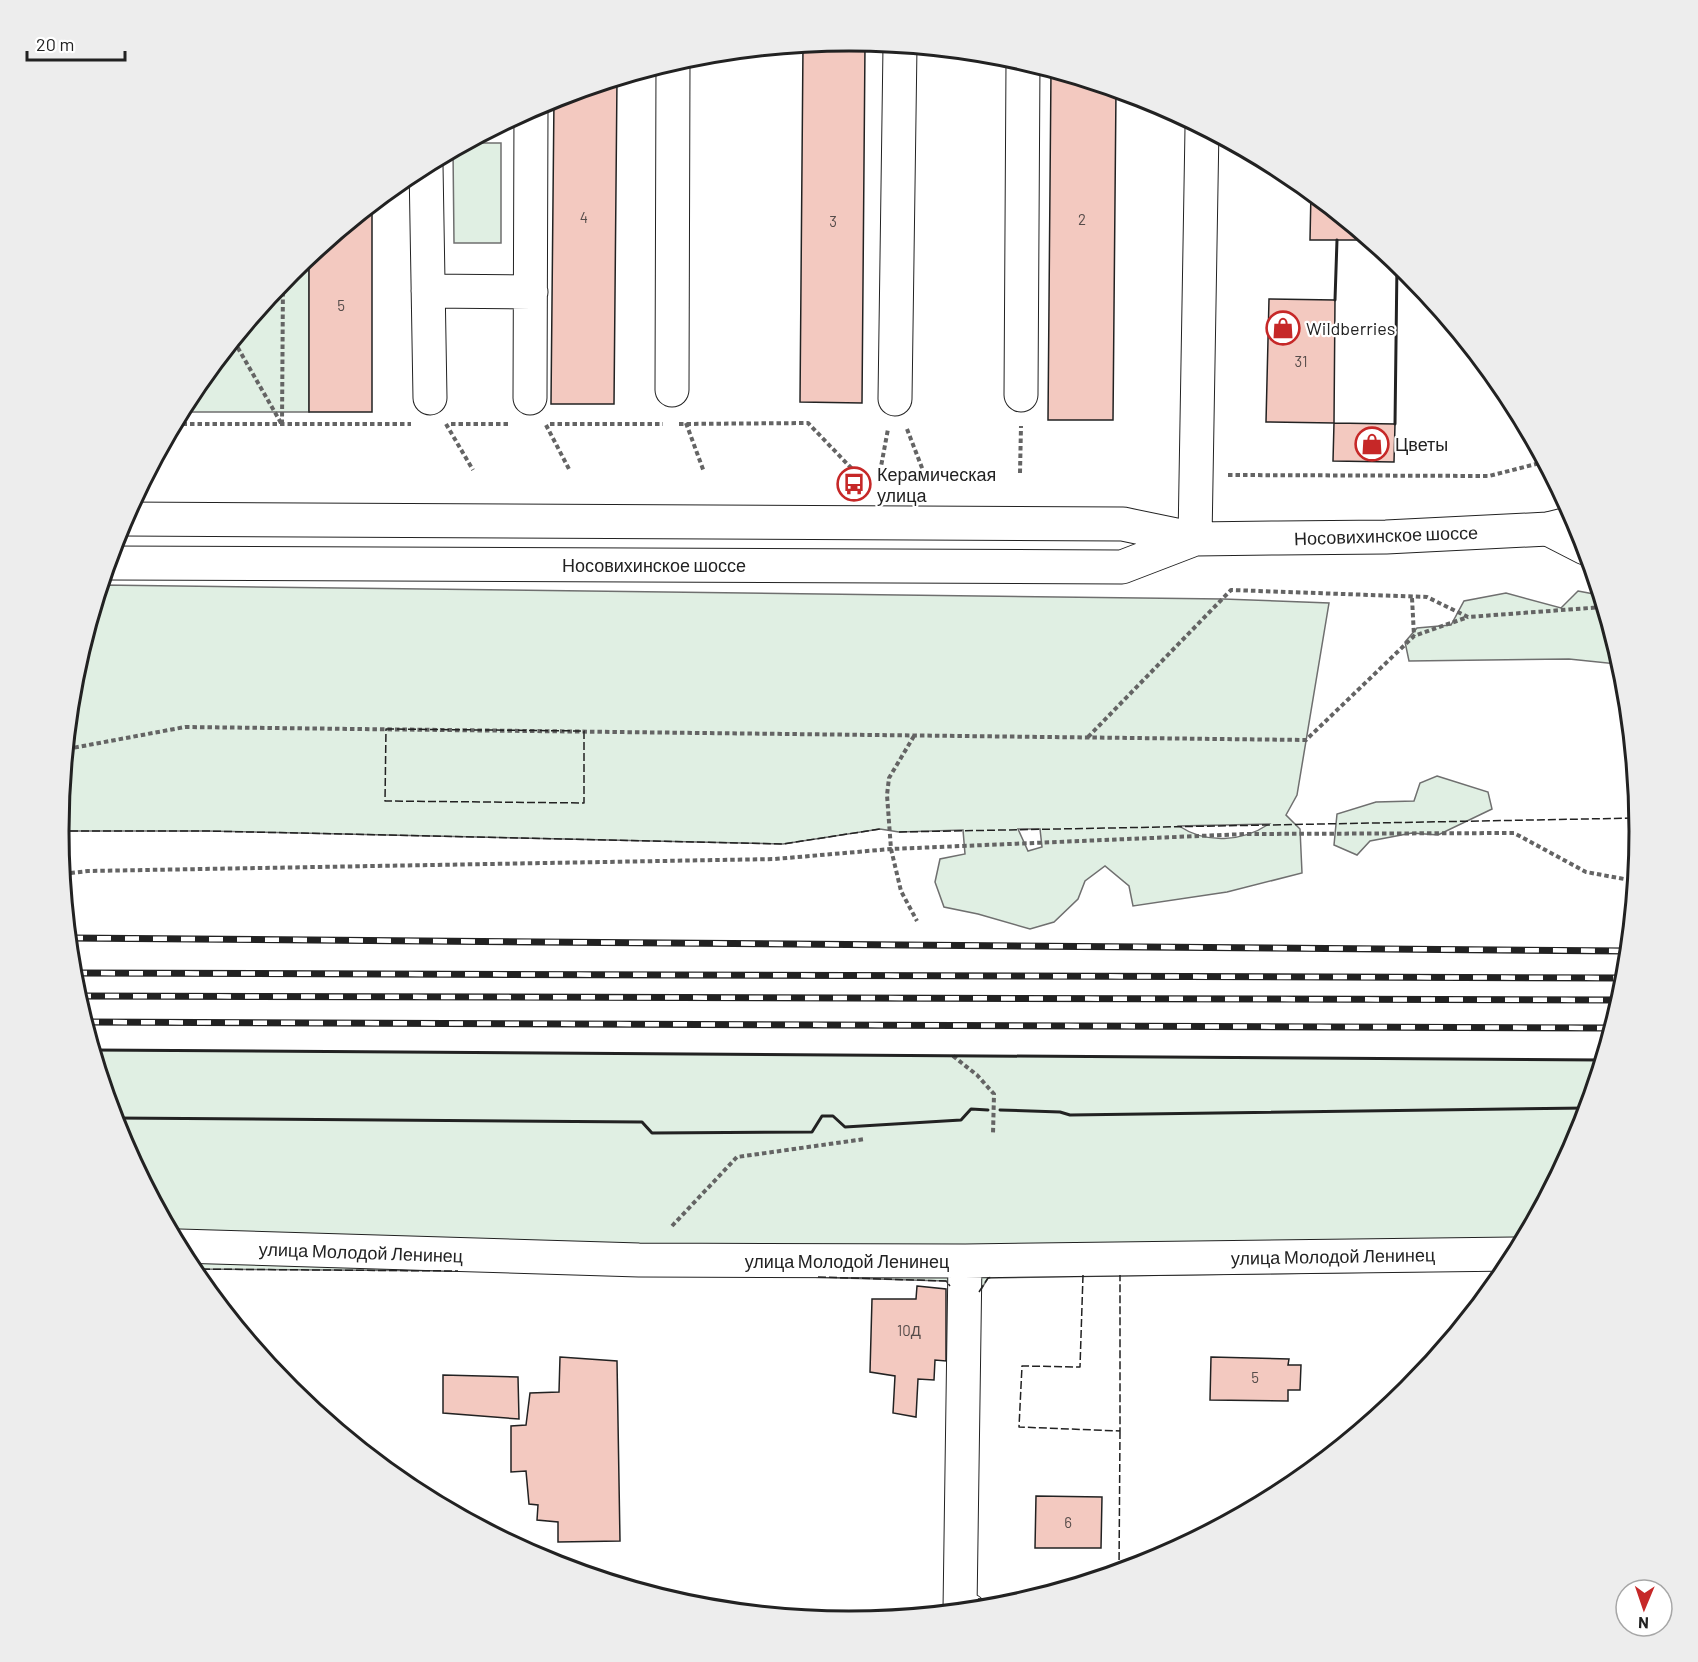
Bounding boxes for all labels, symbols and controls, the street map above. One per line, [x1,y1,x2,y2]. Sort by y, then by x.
scale bar [27,24,124,62]
text: 20 m [36,33,74,55]
house number: 4 [580,208,588,226]
house number: 2 [1078,210,1086,228]
house number: 3 [829,212,837,230]
house number: 5 [337,296,345,314]
shop icon: Wildberries [1265,310,1301,346]
place label: Wildberries [1306,317,1395,339]
house number: 31 [1295,352,1307,370]
shop icon: Цветы [1354,426,1390,462]
place label: Цветы [1395,433,1448,455]
place label: Керамическая улица [877,463,996,506]
bus stop icon: Керамическая улица [836,466,872,502]
street label: Носовихинское шоссе [1294,521,1478,549]
street label: Носовихинское шоссе [562,554,746,576]
street label: улица Молодой Ленинец [258,1237,464,1267]
street label: улица Молодой Ленинец [1231,1243,1435,1269]
street label: улица Молодой Ленинец [745,1250,949,1272]
house number: 10Д [897,1321,921,1339]
house number: 5 [1251,1368,1259,1386]
house number: 6 [1064,1513,1072,1531]
north arrow [1614,1578,1674,1638]
text: N [1638,1614,1649,1633]

